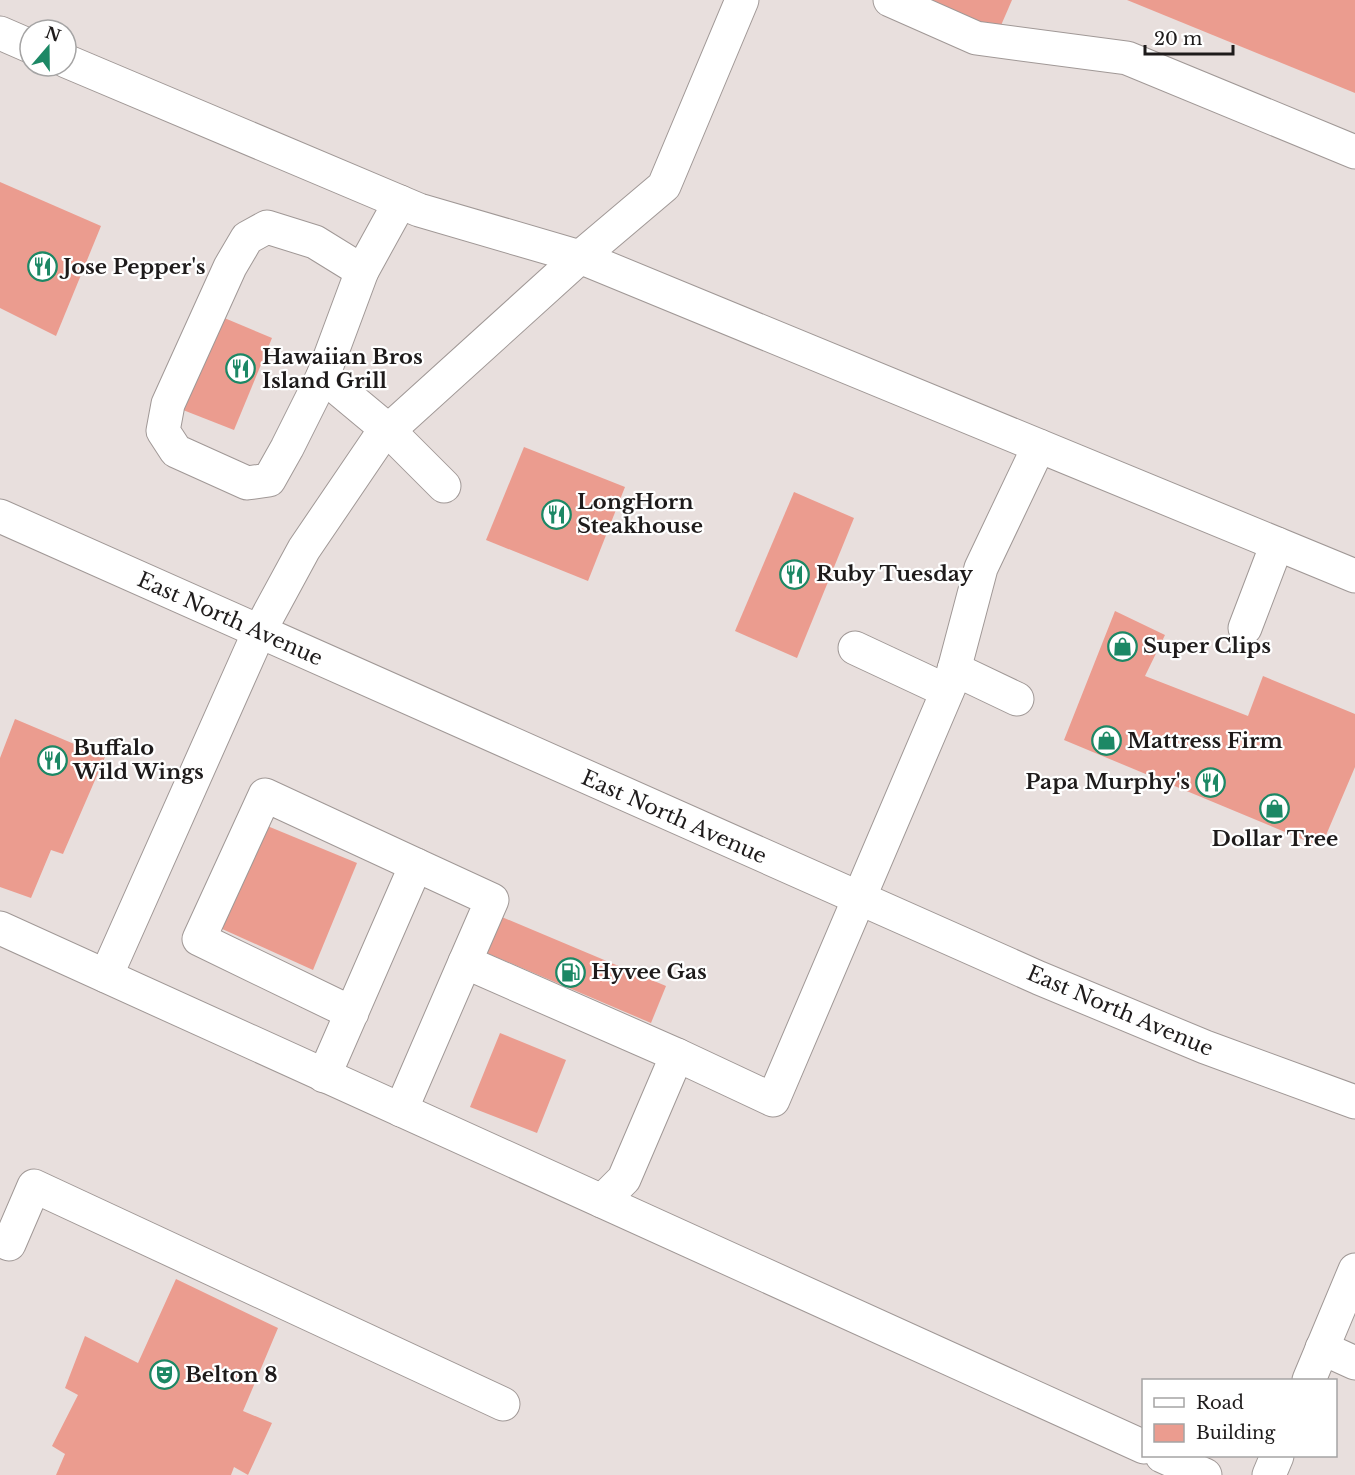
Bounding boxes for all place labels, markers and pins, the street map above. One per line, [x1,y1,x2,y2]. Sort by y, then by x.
restaurant icon: Jose Pepper's [26,251,58,283]
place label: Jose Pepper's [59,254,206,280]
place label: Hawaiian Bros Island Grill [262,344,423,394]
restaurant icon: Hawaiian Bros Island Grill [225,353,257,385]
place label: LongHorn Steakhouse [577,489,703,539]
restaurant icon: LongHorn Steakhouse [540,498,572,530]
restaurant icon: Ruby Tuesday [779,558,811,590]
place label: Ruby Tuesday [816,561,973,587]
shop icon: Super Clips [1106,630,1138,662]
place label: Super Clips [1143,633,1271,659]
shop icon: Mattress Firm [1090,725,1122,757]
place label: Mattress Firm [1127,728,1283,754]
place label: Buffalo Wild Wings [72,735,204,785]
restaurant icon: Buffalo Wild Wings [36,744,68,776]
restaurant icon: Papa Murphy's [1195,766,1227,798]
place label: Papa Murphy's [1025,769,1190,795]
shop icon: Dollar Tree [1259,792,1291,824]
place label: Dollar Tree [1212,826,1338,852]
fuel station icon: Hyvee Gas [554,956,586,988]
place label: Hyvee Gas [591,959,707,985]
theatre icon: Belton 8 [148,1359,180,1391]
place label: Belton 8 [185,1362,278,1388]

